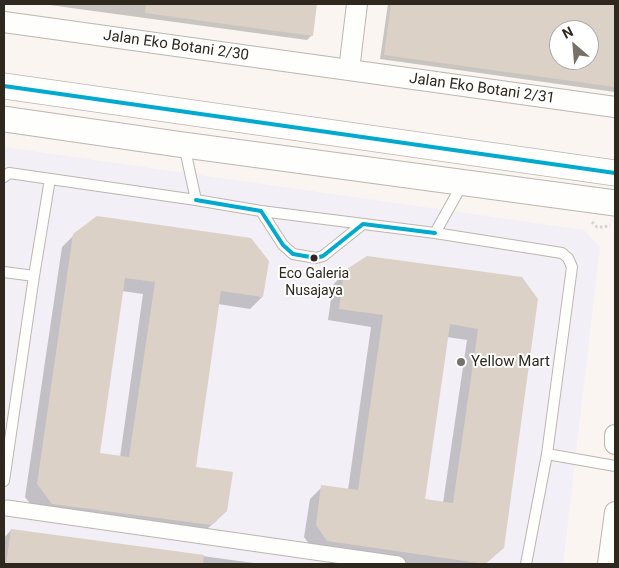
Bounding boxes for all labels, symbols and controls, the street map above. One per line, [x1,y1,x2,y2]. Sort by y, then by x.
north arrow [549,20,599,70]
text: N [560,23,576,42]
street label: Jalan Eko Botani 2/30 [102,27,250,65]
street label: Jalan Eko Botani 2/31 [408,70,556,108]
marker: Eco Galeria Nusajaya [309,253,319,263]
place label: Eco Galeria Nusajaya [279,266,349,298]
place label: Yellow Mart [471,353,550,371]
marker: Yellow Mart [455,356,467,368]

